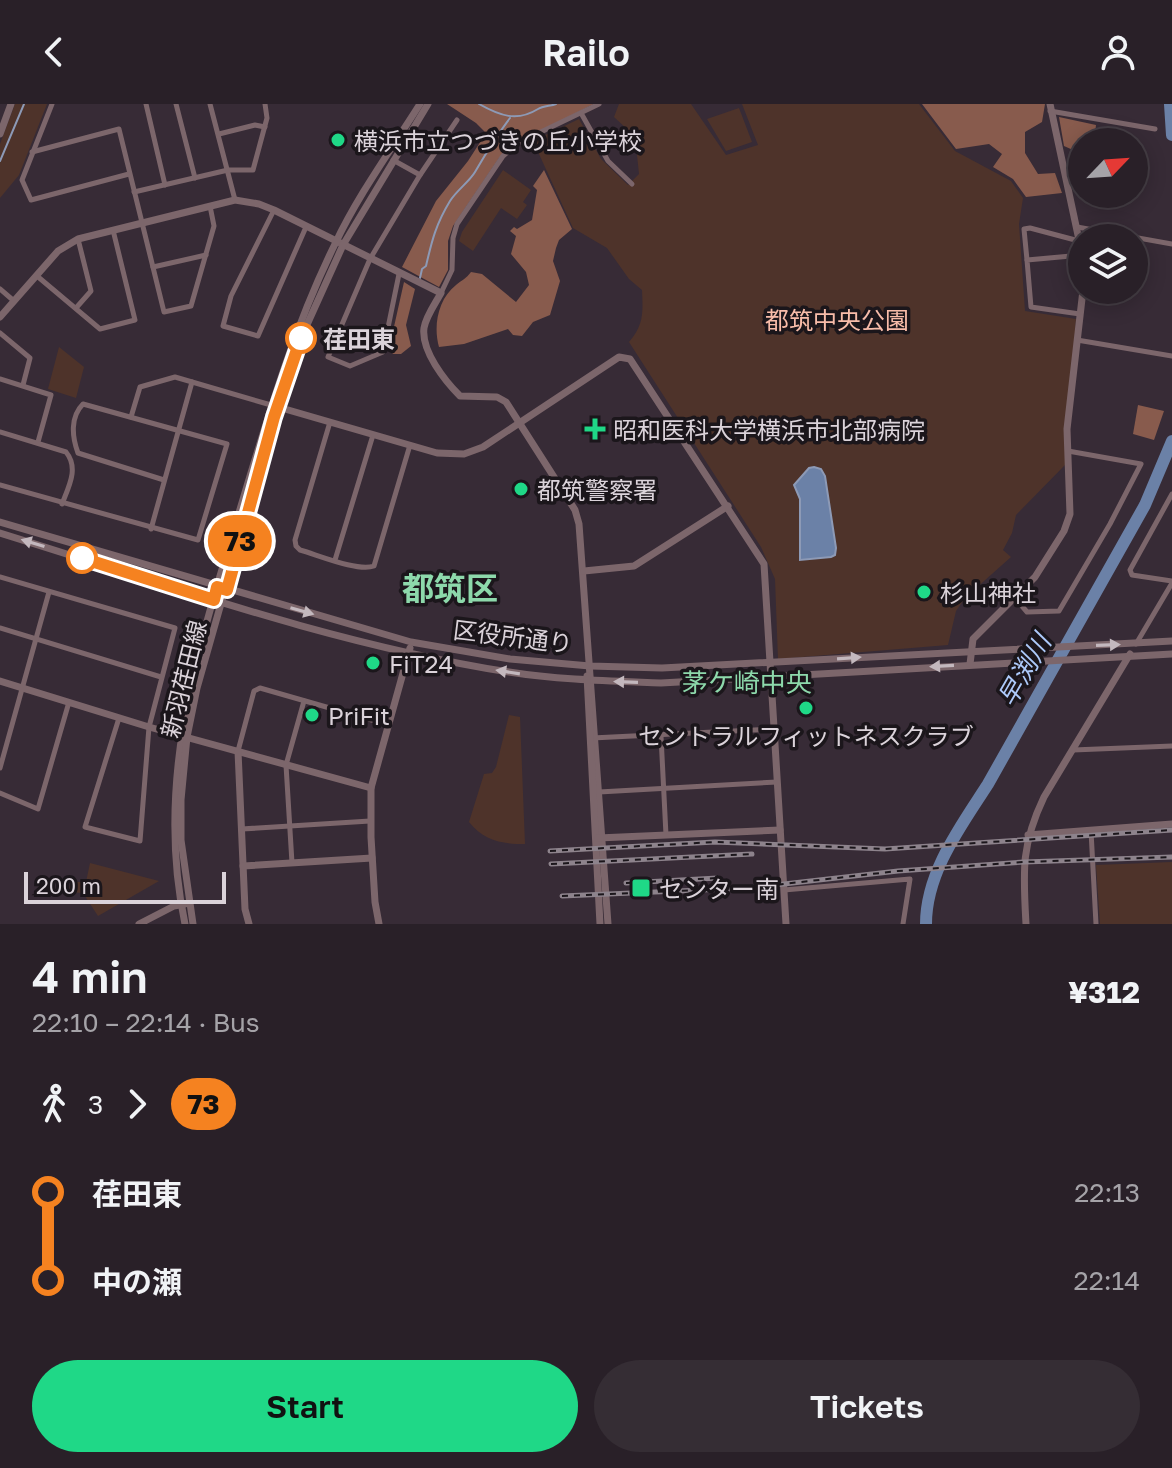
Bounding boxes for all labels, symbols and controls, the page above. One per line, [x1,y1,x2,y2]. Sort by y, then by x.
icon: back [32,30,76,74]
icon: person [1096,30,1140,74]
text: Railo [542,31,630,74]
place label: 横浜市立つづきの丘小学校 [354,126,642,155]
north arrow [1068,128,1148,208]
map controls [1068,128,1148,304]
marker: 横浜市立つづきの丘小学校 [329,131,347,149]
button: layers [1068,224,1148,304]
park label: 都筑中央公園 [765,305,909,334]
marker: 荏田東 [286,323,316,353]
place label: 荏田東 [323,324,395,353]
place label: 昭和医科大学横浜市北部病院 [613,415,925,444]
marker: 昭和医科大学横浜市北部病院 [584,418,606,440]
place label: 都筑警察署 [537,475,657,504]
marker: 都筑警察署 [512,480,530,498]
line badge: 73 [204,515,276,567]
text: 73 [224,524,256,557]
one-way arrow [20,536,44,549]
unlabelled marker [67,543,97,573]
district label: 都筑区 [402,569,498,607]
place label: 杉山神社 [940,578,1036,607]
marker: 杉山神社 [915,583,933,601]
one-way arrow [289,606,314,618]
street label: 区役所通り [452,614,574,658]
street label: 新羽荏田線 [154,617,212,741]
water label: 早渕川 [991,626,1058,712]
one-way arrow [1096,638,1121,651]
place label: FiT24 [389,649,453,678]
one-way arrow [837,651,862,664]
marker: FiT24 [364,654,382,672]
one-way arrow [929,659,954,672]
one-way arrow [495,665,520,677]
district label: 茅ケ崎中央 [682,667,812,698]
one-way arrow [613,675,638,688]
marker: セントラルフィットネスクラブ [797,699,815,717]
place label: PriFit [328,701,390,730]
marker: PriFit [303,706,321,724]
place label: セントラルフィットネスクラブ [638,721,974,750]
scale bar [24,868,226,904]
text: 200 m [36,872,101,899]
place label: センター南 [659,874,779,903]
marker: センター南 [630,877,652,899]
text: 4 min [32,950,148,1003]
text: ¥312 [1068,974,1140,1010]
text: 22:10 – 22:14 · Bus [32,1007,260,1038]
icon: walk [32,1082,76,1126]
icon: forward [115,1082,159,1126]
text: 73 [187,1087,220,1120]
text: 3 [88,1089,103,1120]
text: 荏田東 [92,1176,182,1212]
text: 22:13 [1074,1177,1140,1208]
text: 中の瀬 [92,1264,182,1300]
text: 22:14 [1074,1265,1140,1296]
button: Start [32,1360,578,1452]
button: Tickets [594,1360,1140,1452]

